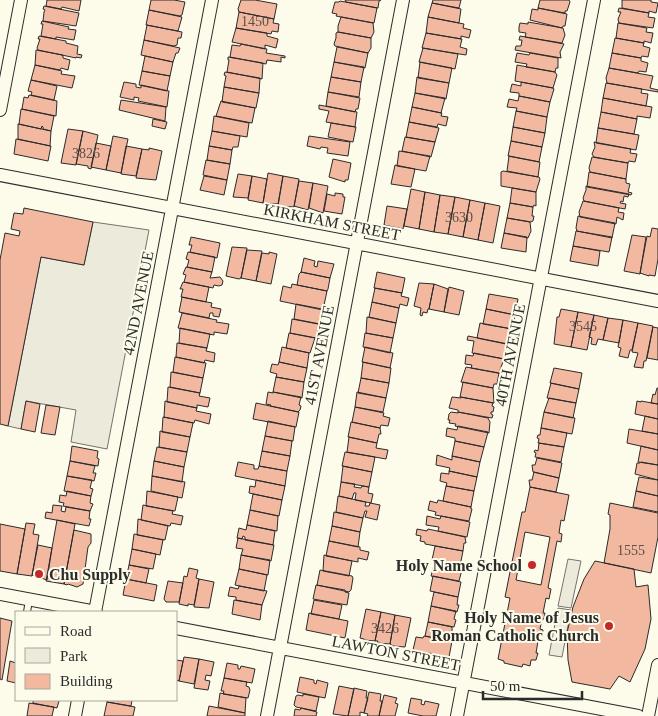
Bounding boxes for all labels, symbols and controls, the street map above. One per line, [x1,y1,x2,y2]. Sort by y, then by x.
house number: 1450 [241,14,269,29]
house number: 3826 [72,146,100,161]
street label: KIRKHAM STREET [262,200,402,244]
house number: 3630 [445,210,473,225]
street label: 42ND AVENUE [120,249,156,357]
street label: 40TH AVENUE [492,302,528,408]
street label: 41ST AVENUE [301,304,337,406]
house number: 3545 [569,319,597,334]
house number: 1555 [617,543,645,558]
place label: Holy Name School [396,557,523,575]
marker: Holy Name School [526,559,538,571]
place label: Chu Supply [49,566,130,584]
marker: Chu Supply [33,568,45,580]
place label: Holy Name of Jesus Roman Catholic Church [431,609,599,644]
legend [15,611,178,701]
marker: Holy Name of Jesus Roman Catholic Church [603,620,615,632]
house number: 3426 [371,621,399,636]
text: Road [60,623,92,639]
street label: LAWTON STREET [330,632,462,674]
text: Park [60,648,88,664]
scale bar [483,668,582,700]
text: Building [60,673,113,689]
text: 50 m [490,678,521,694]

